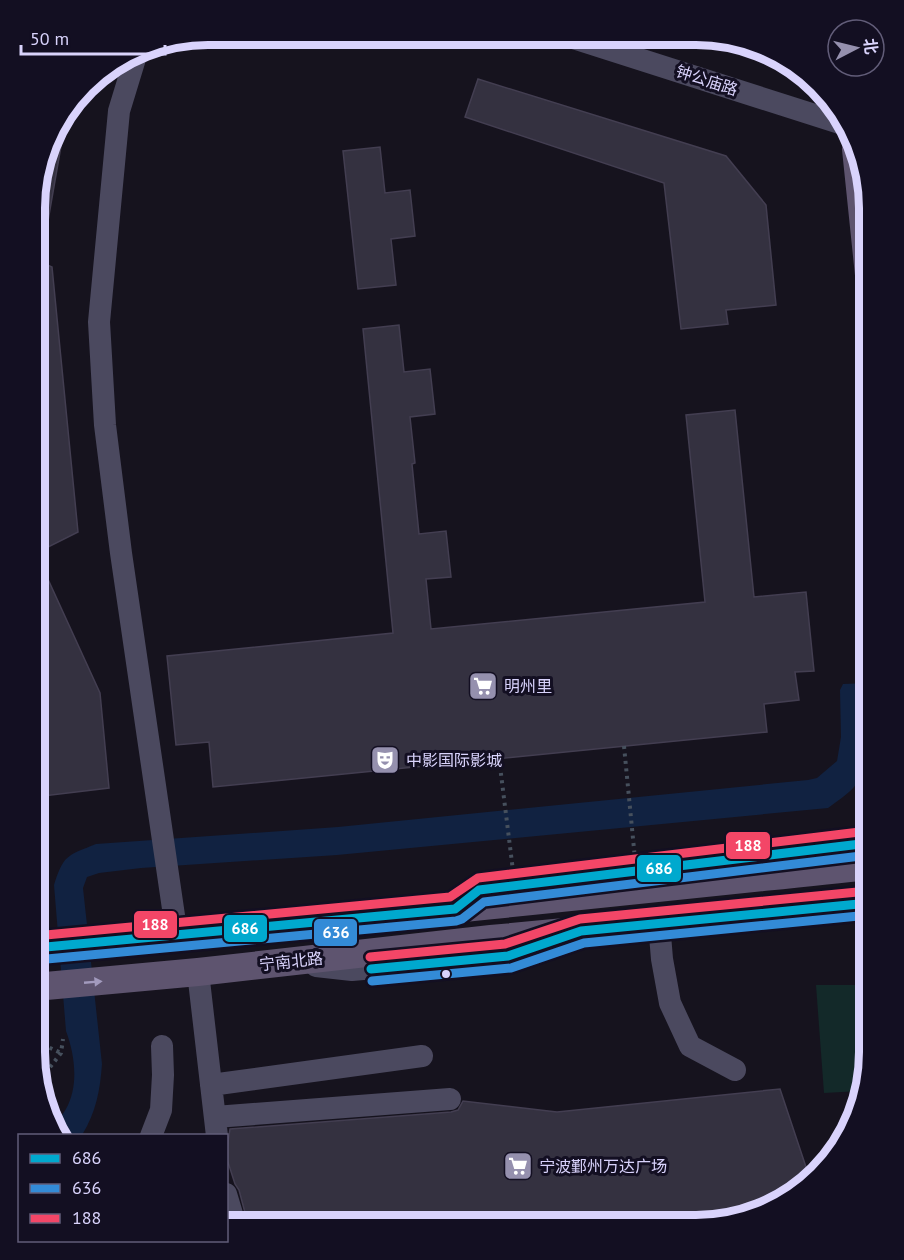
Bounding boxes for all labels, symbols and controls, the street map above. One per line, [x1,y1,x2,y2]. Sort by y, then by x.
scale bar [21,18,165,56]
north arrow [826,18,886,78]
text: 50 m [30,27,69,50]
text: 北 [860,37,882,55]
street label: 钟公庙路 [673,61,741,99]
supermarket icon: 明州里 [467,670,499,702]
place label: 明州里 [504,676,552,696]
theatre icon: 中影国际影城 [369,744,401,776]
place label: 中影国际影城 [406,750,502,770]
line badge: 188 [725,831,771,860]
text: 188 [734,835,762,855]
line badge: 686 [636,854,682,883]
text: 686 [645,858,673,878]
line badge: 188 [133,910,178,939]
text: 188 [141,914,169,934]
line badge: 686 [223,914,268,943]
text: 686 [231,918,259,938]
line badge: 636 [313,918,358,947]
text: 636 [322,922,350,942]
street label: 宁南北路 [258,948,324,974]
unlabelled marker [440,968,452,980]
one-way arrow [83,977,102,987]
legend [18,1134,228,1242]
text: 686 [72,1146,101,1169]
supermarket icon: 宁波鄞州万达广场 [502,1150,534,1182]
place label: 宁波鄞州万达广场 [539,1156,667,1176]
text: 636 [72,1176,101,1199]
text: 188 [72,1206,101,1229]

